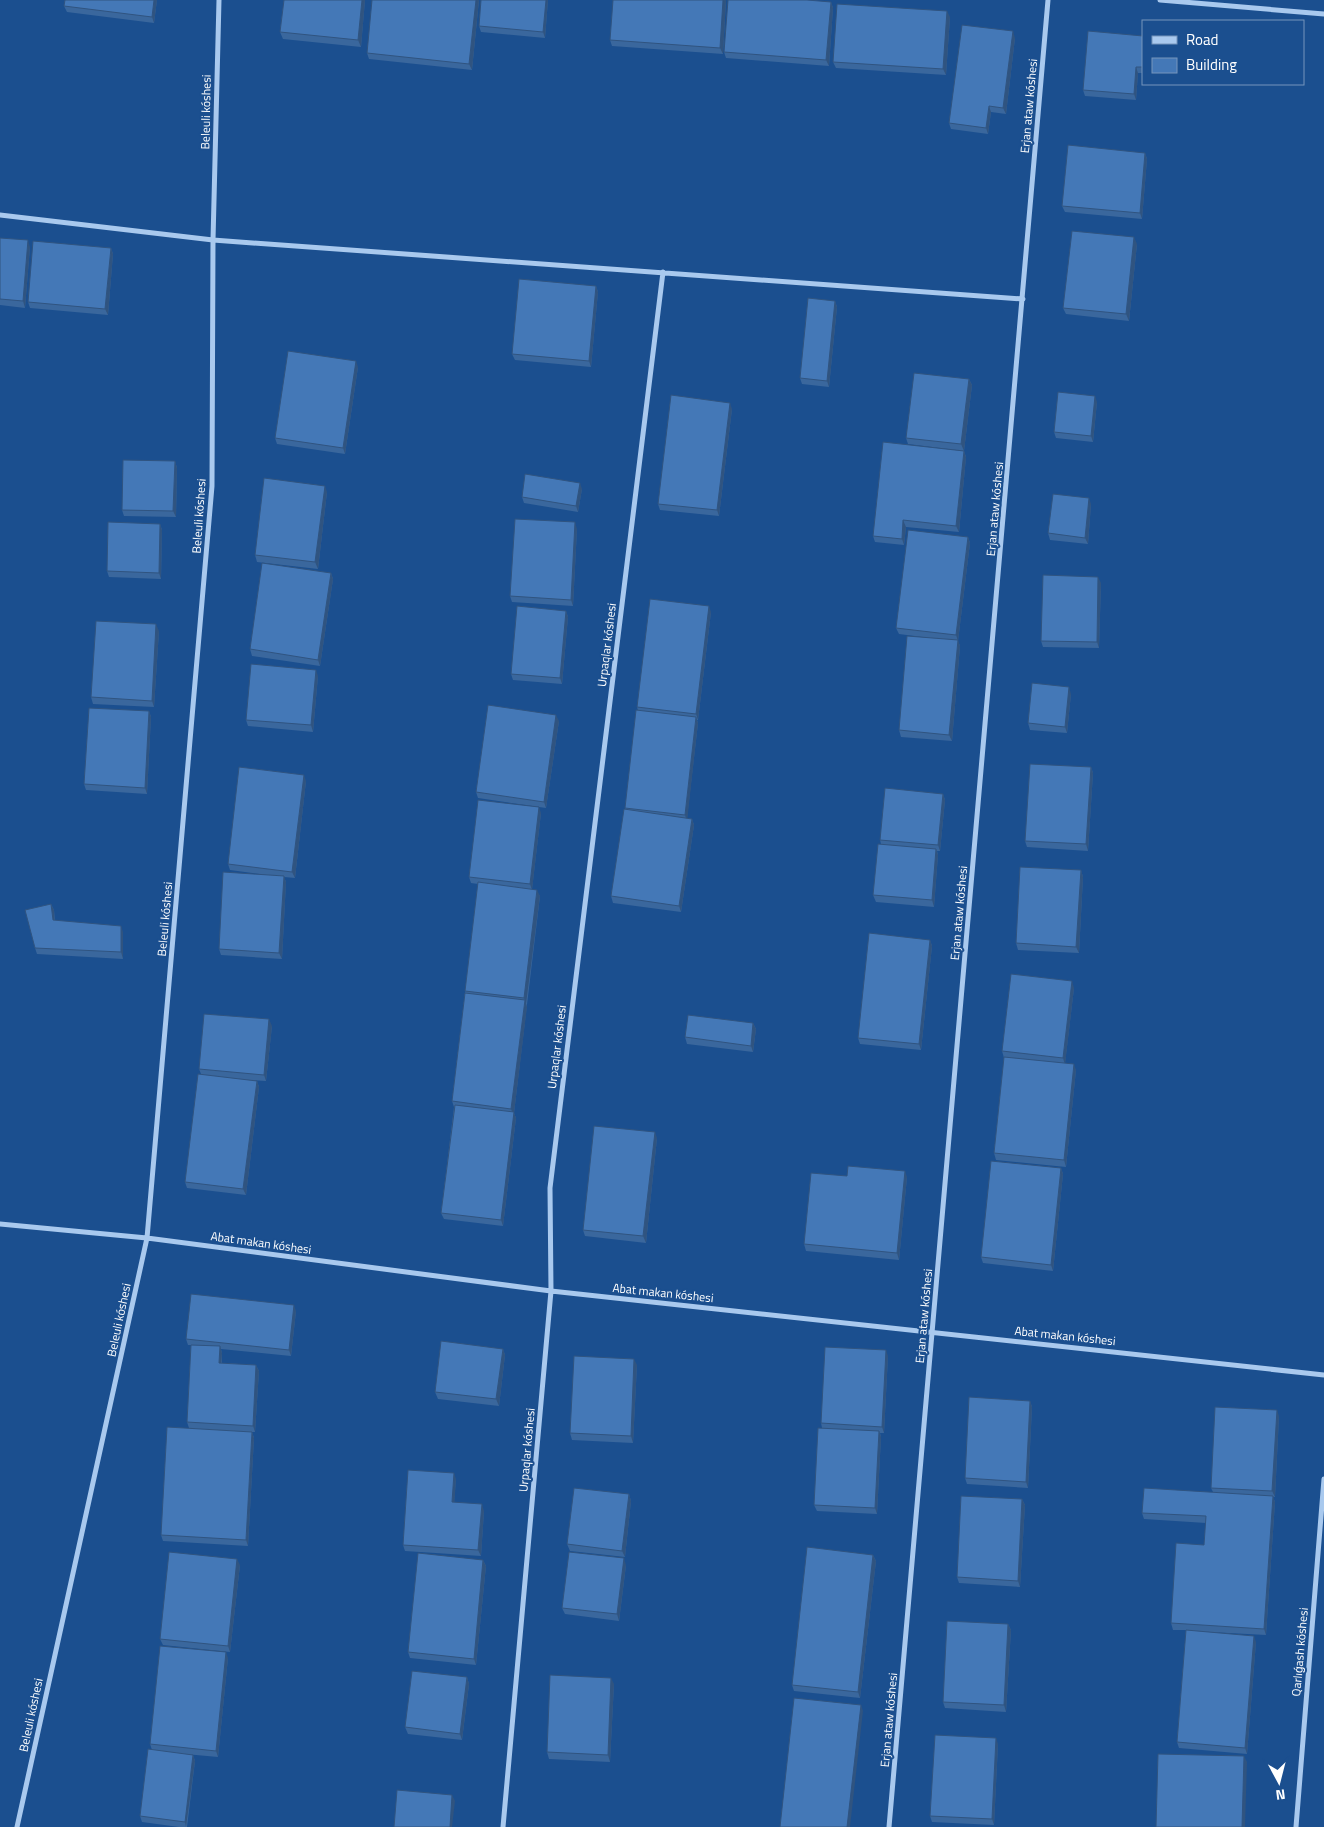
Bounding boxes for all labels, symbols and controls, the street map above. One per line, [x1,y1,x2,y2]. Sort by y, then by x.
legend [1142,20,1304,85]
text: Road [1186,28,1218,51]
text: Building [1186,53,1237,76]
street label: Erjan ataw kóshesi [1015,58,1042,154]
street label: Beleuli kóshesi [195,74,216,150]
street label: Erjan ataw kóshesi [981,461,1008,557]
street label: Beleuli kóshesi [186,478,211,554]
street label: Urpaqlar kóshesi [592,602,621,688]
street label: Erjan ataw kóshesi [945,865,972,961]
street label: Beleuli kóshesi [152,881,177,957]
street label: Urpaqlar kóshesi [542,1004,571,1090]
street label: Abat makan kóshesi [210,1226,313,1259]
street label: Erjan ataw kóshesi [910,1268,937,1364]
street label: Abat makan kóshesi [612,1278,714,1307]
street label: Beleuli kóshesi [101,1281,136,1359]
street label: Abat makan kóshesi [1014,1321,1116,1350]
street label: Urpaqlar kóshesi [513,1407,540,1493]
street label: Qarlıǵash kóshesi [1286,1607,1313,1697]
street label: Erjan ataw kóshesi [875,1672,902,1768]
street label: Beleuli kóshesi [13,1676,48,1754]
north arrow [1254,1757,1304,1807]
text: N [1275,1784,1287,1806]

